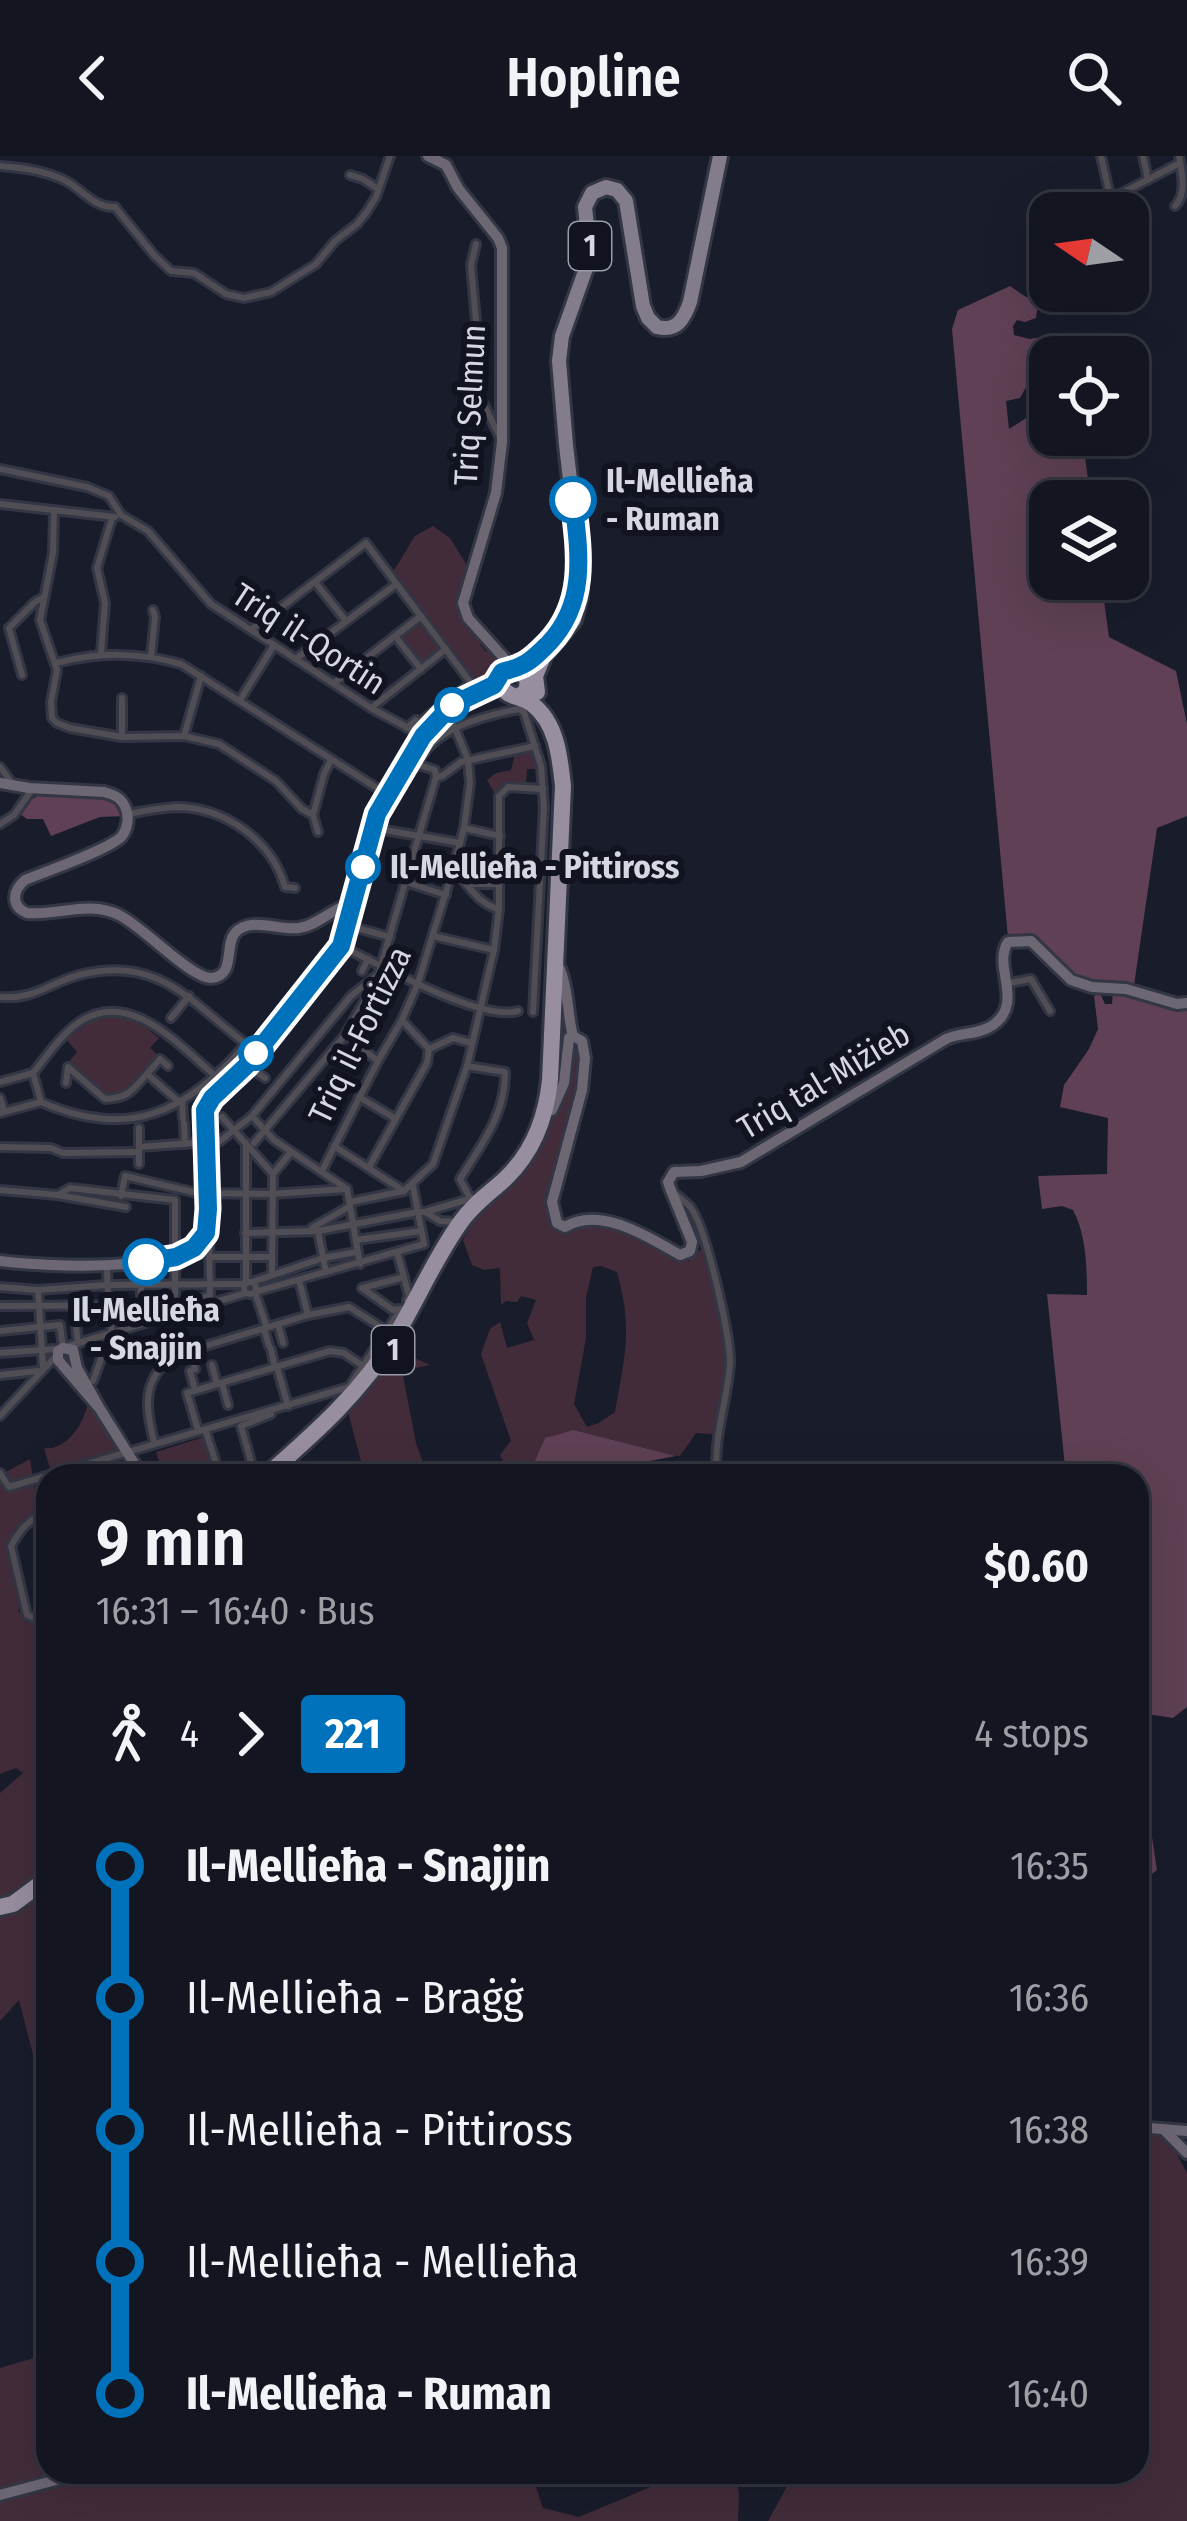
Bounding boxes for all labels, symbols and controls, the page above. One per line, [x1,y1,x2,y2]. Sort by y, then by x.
icon: back [60,45,126,111]
icon: search [1061,45,1127,111]
text: Hopline [506,46,681,110]
north arrow [1029,192,1149,312]
map controls [1029,192,1149,600]
road number: 1 [569,222,611,270]
street label: Triq Selmun [446,324,494,486]
button: locate [1029,336,1149,456]
place label: Il-Mellieħa - Ruman [606,461,754,539]
marker: Il-Mellieħa - Ruman [551,478,595,522]
button: layers [1029,480,1149,600]
street label: Triq il-Qortin [225,575,393,703]
unlabelled marker [436,689,468,721]
place label: Il-Mellieħa - Pittiross [390,847,679,887]
marker: Il-Mellieħa - Pittiross [347,851,379,883]
street label: Triq il-Fortizza [300,940,420,1130]
street label: Triq tal-Miżieb [731,1014,917,1148]
unlabelled marker [240,1037,272,1069]
marker: Il-Mellieħa - Snajjin [124,1240,168,1284]
place label: Il-Mellieħa - Snajjin [72,1290,220,1368]
road number: 1 [372,1326,414,1374]
text: 9 min [96,1503,246,1582]
text: $0.60 [984,1539,1089,1593]
text: 16:31 – 16:40 · Bus [96,1588,375,1634]
icon: walk [96,1701,162,1767]
icon: forward [217,1701,283,1767]
text: 221 [325,1709,381,1759]
text: 4 [180,1711,199,1757]
text: 4 stops [974,1711,1089,1757]
text: Il-Mellieħa - Snajjin [186,1839,550,1893]
text: 16:35 [1010,1843,1089,1889]
text: Il-Mellieħa - Braġġ [186,1971,524,2025]
text: 16:36 [1009,1975,1089,2021]
text: Il-Mellieħa - Pittiross [186,2103,573,2157]
text: 16:38 [1009,2107,1089,2153]
text: Il-Mellieħa - Mellieħa [186,2235,579,2289]
text: 16:39 [1010,2239,1089,2285]
text: Il-Mellieħa - Ruman [186,2367,552,2421]
text: 16:40 [1007,2371,1089,2417]

